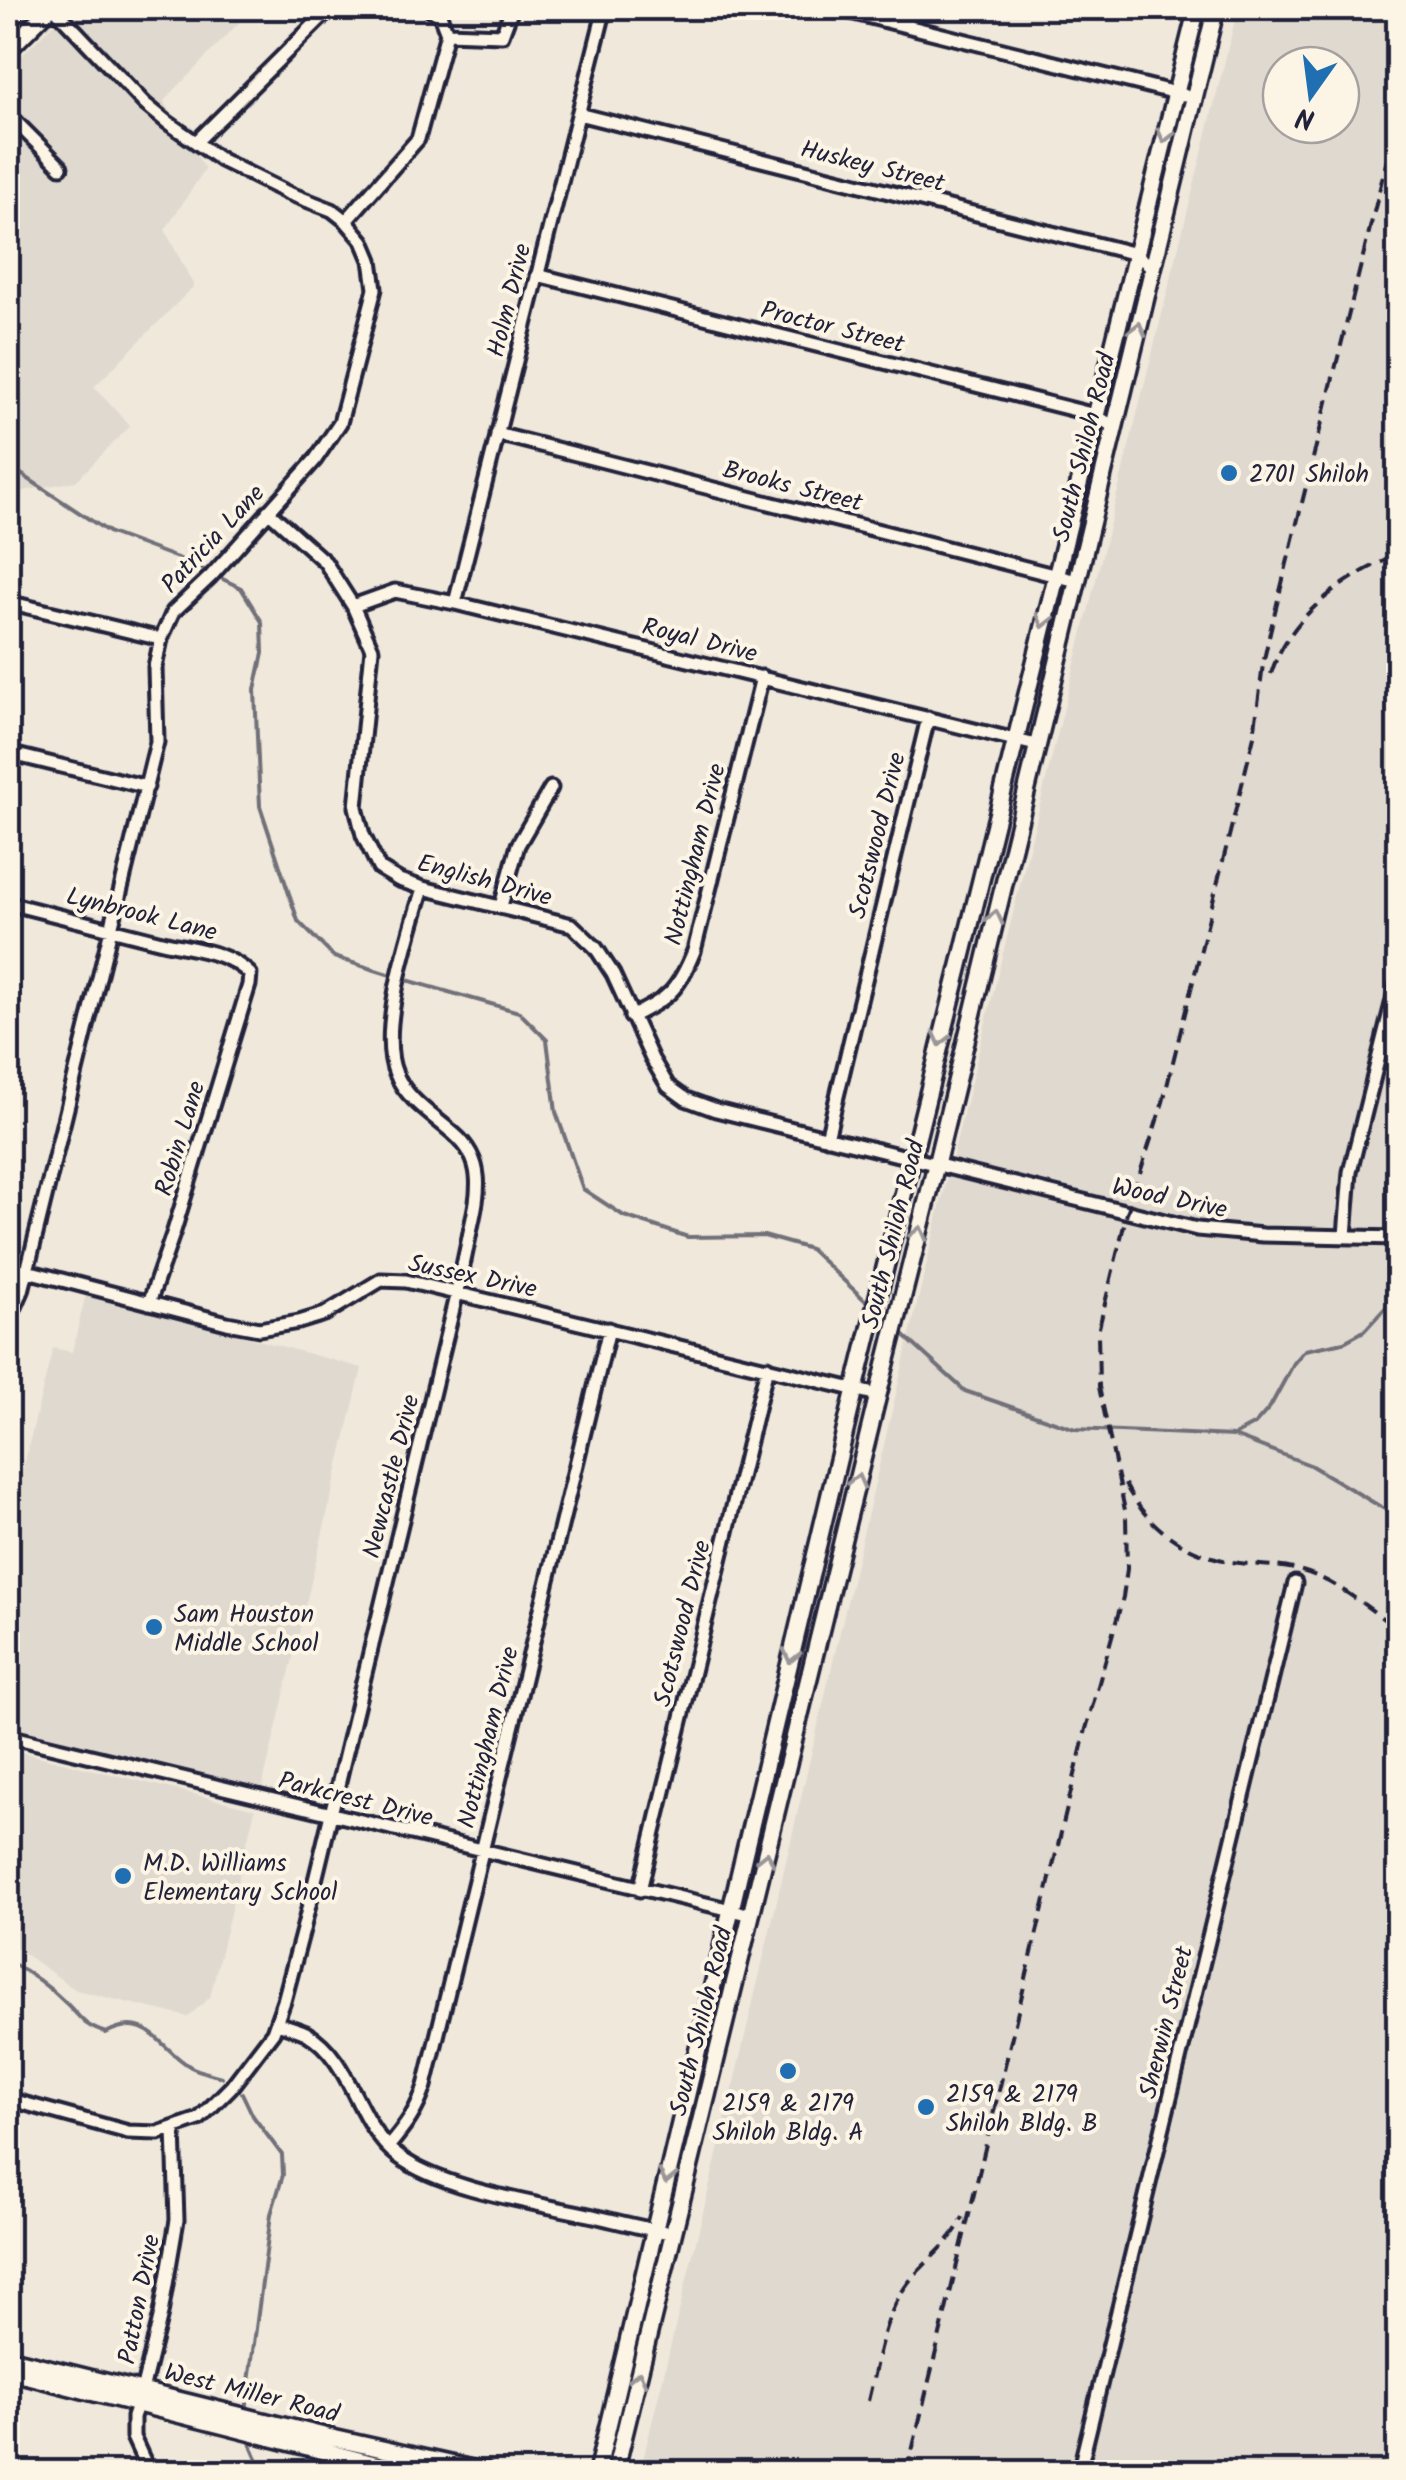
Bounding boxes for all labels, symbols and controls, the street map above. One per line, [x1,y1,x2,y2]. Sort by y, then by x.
north arrow [1261,45,1361,145]
text: N [1291,93,1320,141]
one-way arrow [1155,127,1176,144]
street label: Huskey Street [796,130,949,204]
street label: Holm Drive [476,239,543,362]
street label: Proctor Street [756,291,909,365]
one-way arrow [1126,321,1147,338]
street label: South Shiloh Road [1042,347,1128,546]
street label: Brooks Street [718,450,867,524]
place label: 2701 Shiloh [1249,455,1369,495]
marker: 2701 Shiloh [1218,462,1240,484]
street label: Patricia Lane [152,475,275,603]
street label: Royal Drive [638,607,761,675]
one-way arrow [1035,612,1056,629]
street label: Scotswood Drive [838,748,918,923]
street label: Nottingham Drive [654,759,738,950]
street label: English Drive [413,844,556,918]
street label: Lynbrook Lane [62,877,221,953]
one-way arrow [983,909,1004,926]
one-way arrow [932,1030,953,1047]
street label: Robin Lane [144,1076,217,1201]
street label: South Shiloh Road [851,1134,937,1333]
street label: Wood Drive [1108,1167,1231,1231]
one-way arrow [907,1225,928,1242]
street label: Sussex Drive [405,1244,541,1310]
street label: Newcastle Drive [352,1390,432,1563]
one-way arrow [845,1473,866,1490]
street label: Scotswood Drive [643,1536,723,1711]
place label: Sam Houston Middle School [174,1595,319,1664]
marker: Sam Houston Middle School [143,1616,165,1638]
street label: Nottingham Drive [447,1642,531,1833]
one-way arrow [782,1647,803,1664]
street label: Parkcrest Drive [274,1761,437,1839]
place label: M.D. Williams Elementary School [143,1844,337,1913]
one-way arrow [754,1850,775,1867]
marker: M.D. Williams Elementary School [112,1865,134,1887]
street label: South Shiloh Road [659,1921,745,2120]
street label: Sherwin Street [1129,1942,1205,2103]
marker: 2159 & 2179 Shiloh Bldg. A [777,2060,799,2082]
place label: 2159 & 2179 Shiloh Bldg. B [946,2075,1098,2144]
place label: 2159 & 2179 Shiloh Bldg. A [712,2084,864,2153]
marker: 2159 & 2179 Shiloh Bldg. B [915,2096,937,2118]
one-way arrow [658,2168,679,2185]
street label: Patton Drive [108,2231,172,2368]
street label: West Miller Road [160,2353,345,2435]
one-way arrow [626,2370,647,2387]

